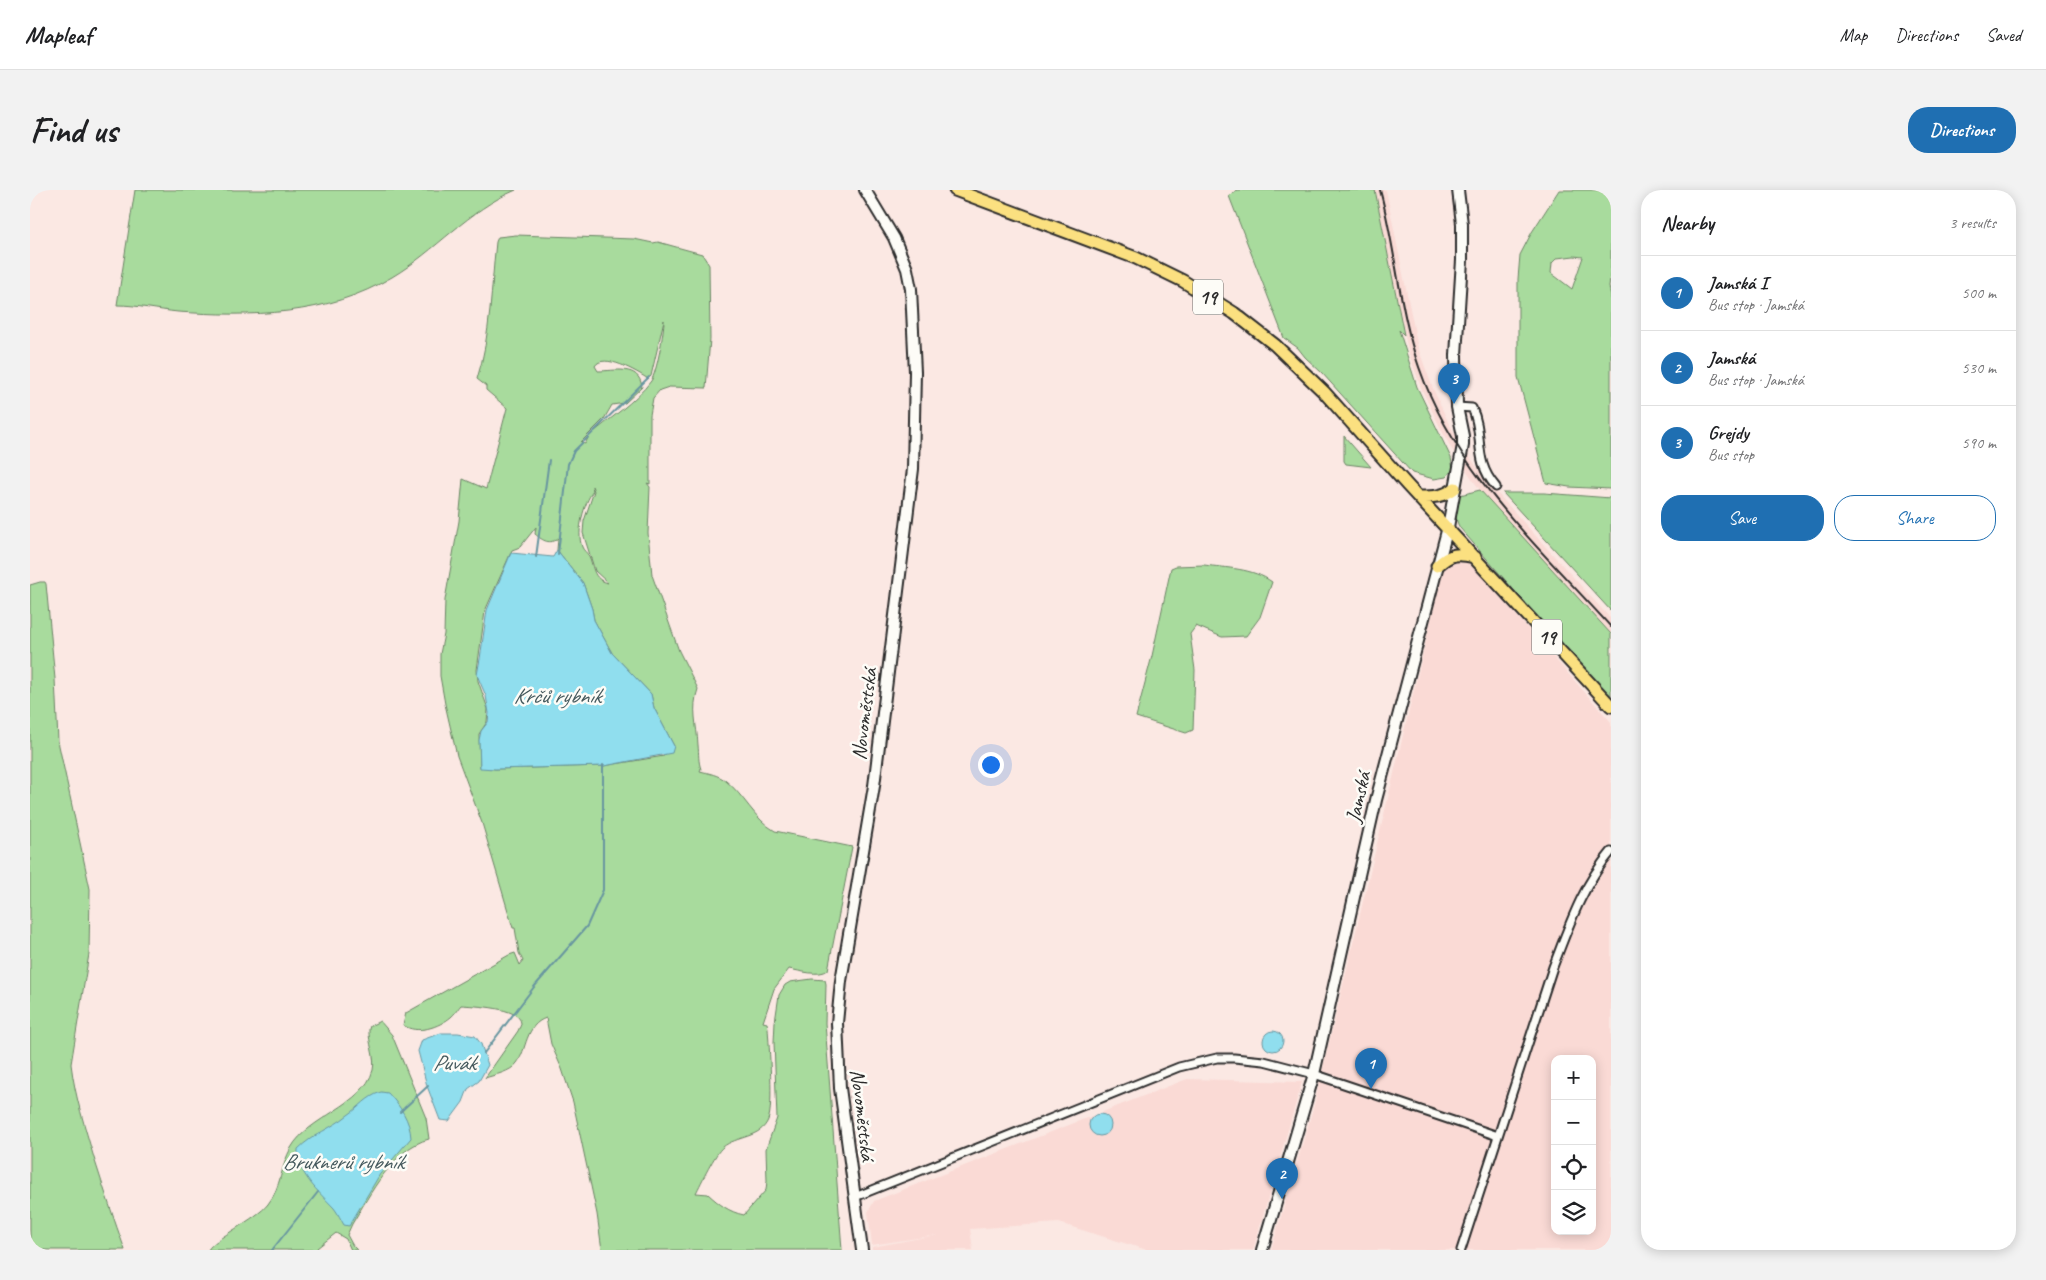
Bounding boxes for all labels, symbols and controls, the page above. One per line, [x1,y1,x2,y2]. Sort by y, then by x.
text: Mapleaf [25,20,92,50]
text: Map [1840,24,1867,46]
text: Directions [1895,24,1958,46]
text: Saved [1986,24,2021,46]
button: Directions [1908,107,2016,153]
text: Find us [30,108,117,153]
text: Nearby [1661,210,1714,236]
text: 3 results [1949,213,1996,233]
text: Jamská I [1708,271,1768,295]
road number: 19 [1193,280,1223,314]
text: 1 [1673,283,1681,303]
text: 500 m [1962,283,1996,303]
text: Bus stop · Jamská [1708,295,1804,315]
text: Jamská [1708,346,1755,370]
text: 2 [1673,358,1681,378]
text: 530 m [1962,358,1996,378]
pin: 3 [1438,363,1470,404]
text: Bus stop · Jamská [1708,370,1804,390]
text: Grejdy [1708,421,1749,445]
text: 3 [1673,433,1681,453]
text: 590 m [1962,433,1996,453]
text: Bus stop [1708,445,1754,465]
button: Save [1661,495,1824,541]
button: Share [1834,495,1996,541]
road number: 19 [1532,620,1562,654]
street label: Novoměstská [845,665,883,761]
water label: Krčů rybník [513,682,605,710]
your location [978,752,1004,778]
street label: Jamská [1339,767,1377,826]
pin: 1 [1355,1048,1387,1089]
water label: Puvák [433,1049,479,1077]
map controls [1551,1055,1596,1235]
button: + [1551,1055,1596,1100]
street label: Novoměstská [844,1068,882,1164]
button: − [1551,1100,1596,1145]
button: locate [1551,1145,1596,1190]
water label: Bruknerů rybník [282,1148,407,1176]
pin: 2 [1266,1158,1298,1199]
button: layers [1551,1190,1596,1235]

